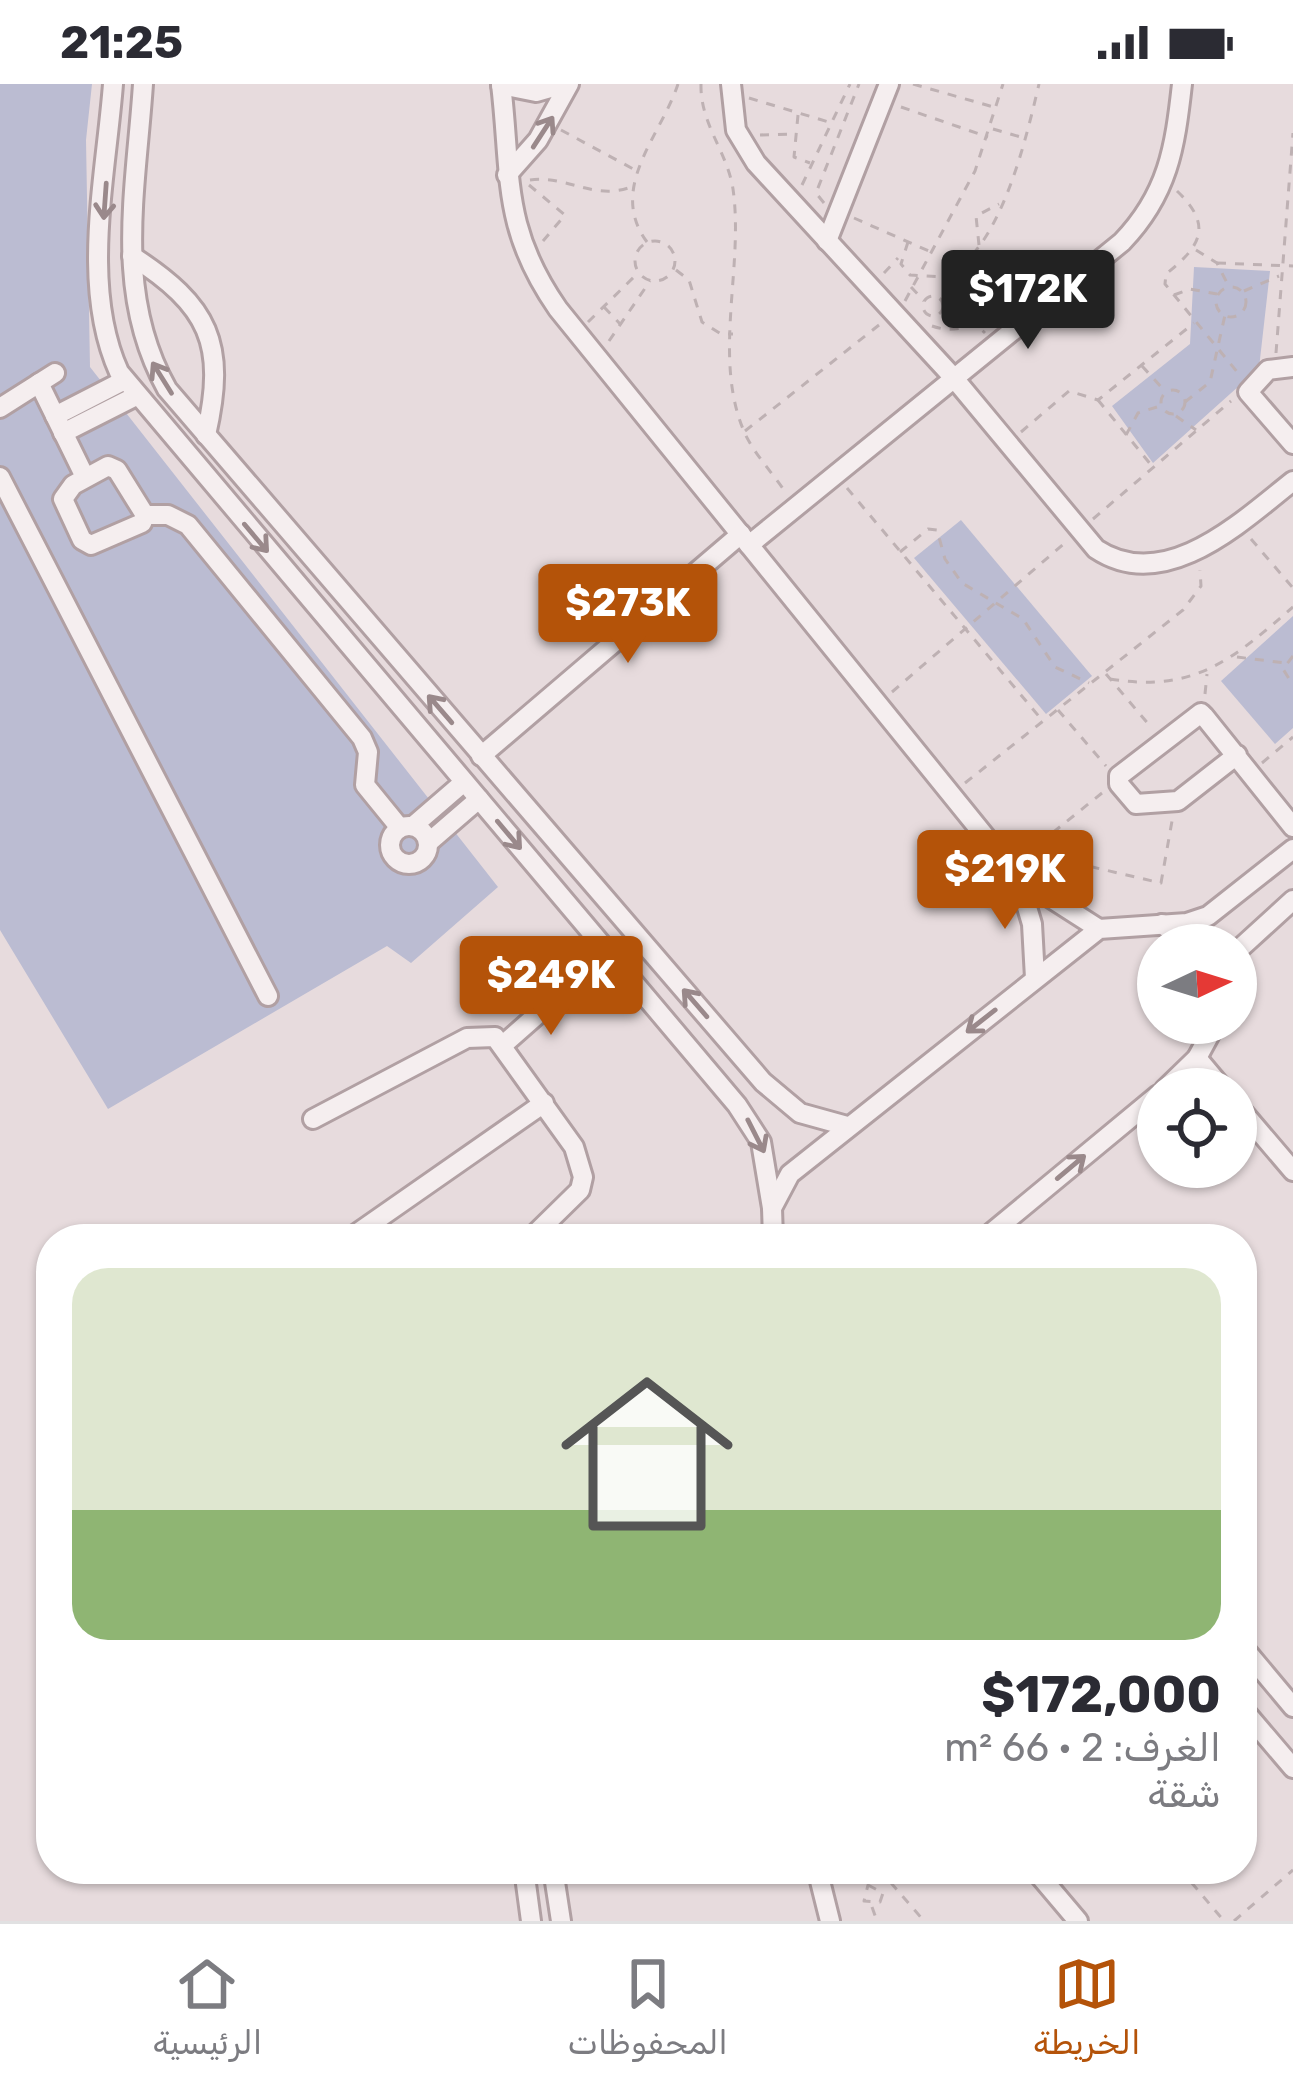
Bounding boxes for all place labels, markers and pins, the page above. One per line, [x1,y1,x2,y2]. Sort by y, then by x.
pin: $172K [944,250,1112,352]
pin: $273K [544,564,712,666]
pin: $219K [921,830,1089,932]
pin: $249K [467,936,635,1038]

